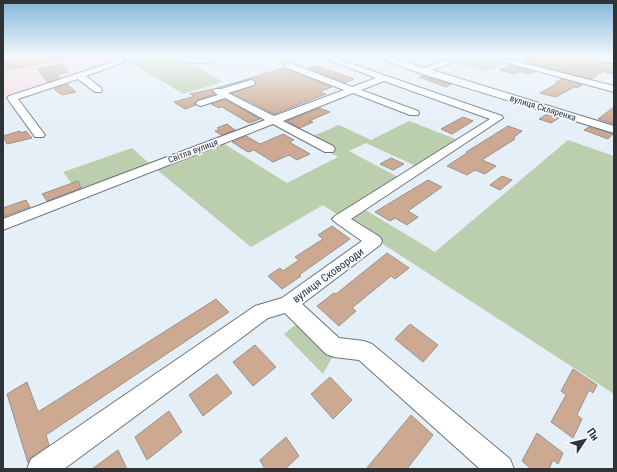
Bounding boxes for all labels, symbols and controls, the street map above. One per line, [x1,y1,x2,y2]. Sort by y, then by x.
street label: вулиця Скляренка [509,93,577,123]
street label: Світла вулиця [167,137,219,165]
street label: вулиця Сковороди [290,245,366,306]
north arrow [565,420,605,460]
text: Пн [584,426,602,443]

